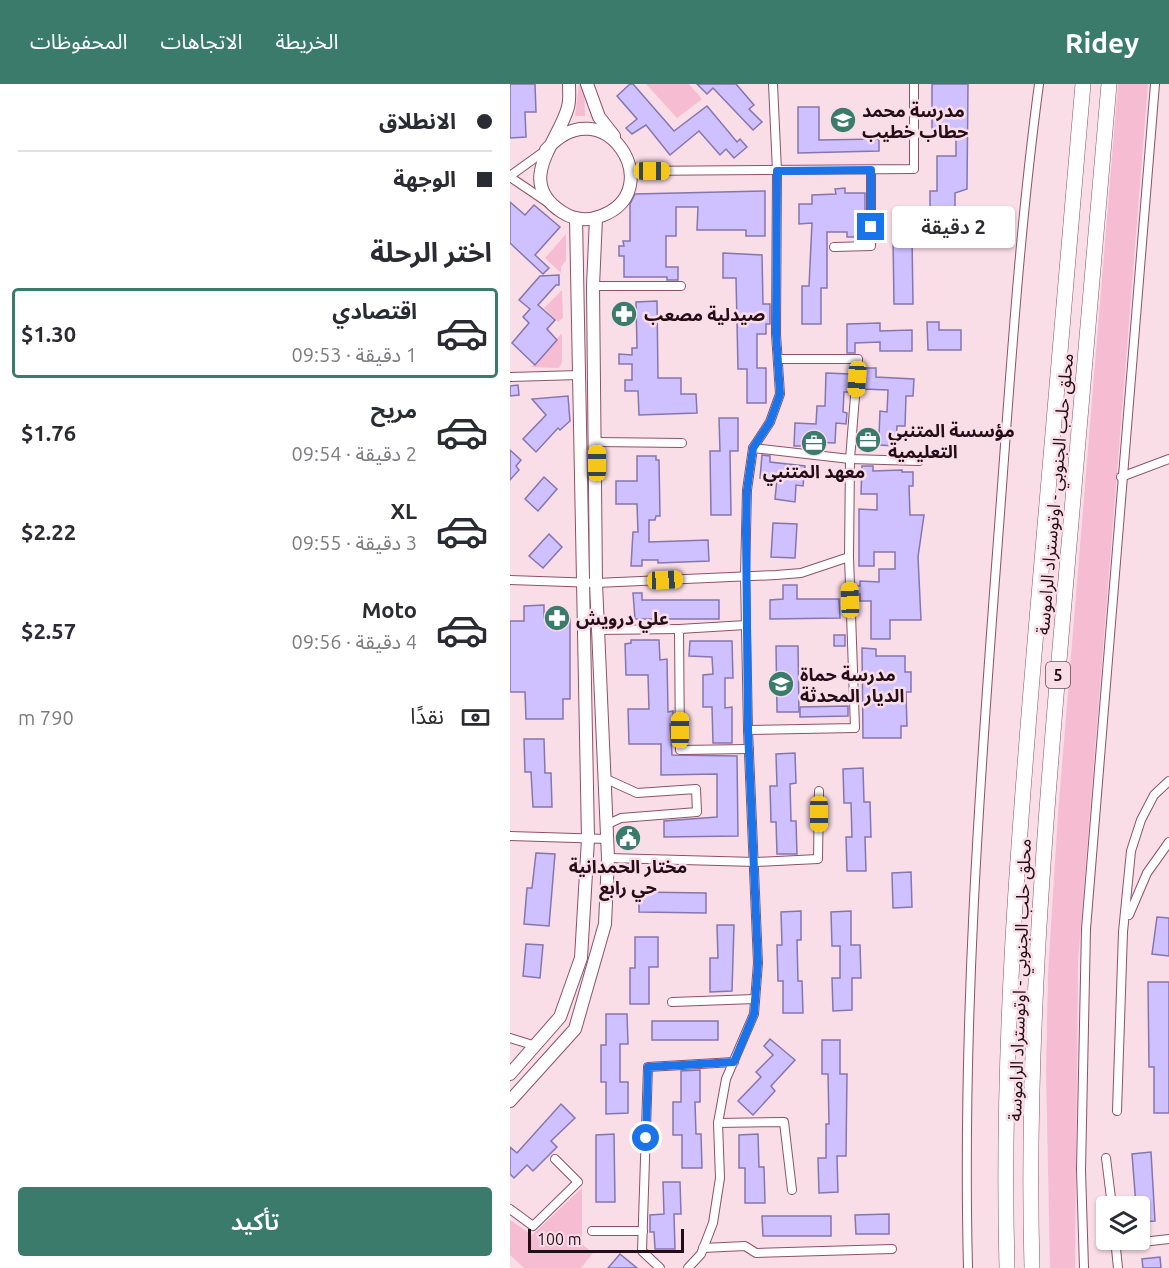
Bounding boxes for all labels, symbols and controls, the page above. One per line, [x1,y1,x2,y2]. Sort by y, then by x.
text: Ridey [1065,27,1139,58]
text: المحفوظات [30,29,127,53]
text: الاتجاهات [160,29,242,53]
text: الخريطة [275,29,338,53]
place label: مدرسة محمد حطاب خطيب [862,100,968,142]
school or university icon: مدرسة محمد حطاب خطيب [828,105,858,135]
text: الانطلاق [379,108,456,133]
car [634,162,670,180]
text: الوجهة [393,166,456,191]
callout: 2 دقيقة [892,206,1015,248]
route end [857,213,884,240]
text: 2 دقيقة [921,215,986,238]
text: اختر الرحلة [370,237,492,267]
text: اقتصادي [332,298,417,323]
pharmacy icon: صيدلية مصعب [609,299,639,329]
place label: صيدلية مصعب [644,304,765,325]
icon: car [435,306,489,360]
text: $1.30 [21,321,76,346]
text: 1 دقيقة · 09:53 [291,343,417,366]
street label: محلق حلب الجنوبي - اوتوستراد الراموسة [1032,352,1080,636]
car [847,360,867,398]
text: مريح [371,397,417,422]
icon: car [435,405,489,459]
text: $1.76 [21,420,76,445]
place label: مؤسسة المتنبي التعليمية [888,420,1015,462]
office icon: مؤسسة المتنبي التعليمية [853,425,883,455]
office icon: معهد المتنبي [799,428,829,458]
text: 2 دقيقة · 09:54 [291,442,417,465]
car [588,445,606,481]
place label: معهد المتنبي [763,461,865,486]
text: XL [390,498,417,523]
icon: car [435,504,489,558]
text: $2.22 [21,519,76,544]
text: 3 دقيقة · 09:55 [291,531,417,554]
car [647,570,683,590]
car [840,582,860,618]
text: Moto [362,597,417,622]
icon: car [435,603,489,657]
pharmacy icon: علي درويش [542,603,572,633]
place label: علي درويش [576,608,669,633]
text: $2.57 [21,618,76,643]
text: 4 دقيقة · 09:56 [291,630,417,653]
road number: 5 [1046,662,1070,688]
place label: مدرسة حماة الديار المحدثة [800,664,904,707]
school or university icon: مدرسة حماة الديار المحدثة [766,669,796,699]
icon: cash [459,701,492,734]
text: نقدًا [410,703,444,728]
text: 790 m [18,706,74,729]
car [671,712,689,748]
car [810,796,828,832]
public building icon: مختار الحمدانية حي رابع [613,823,643,853]
street label: محلق حلب الجنوبي - اوتوستراد الراموسة [1004,838,1038,1122]
place label: مختار الحمدانية حي رابع [569,856,687,902]
route start [632,1124,659,1151]
button: تأكيد [18,1187,492,1256]
map controls [1096,1196,1150,1250]
button: layers [1096,1196,1150,1250]
scale bar [528,1226,684,1254]
text: 100 m [537,1230,582,1248]

